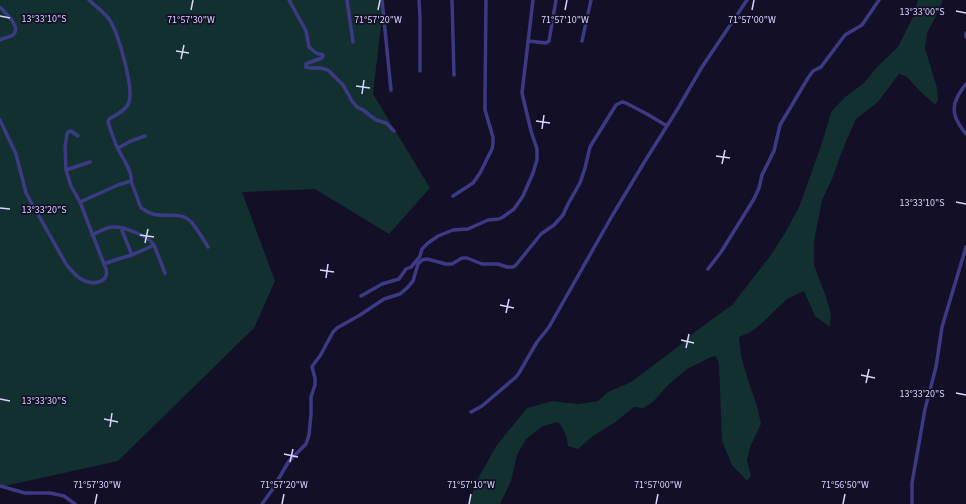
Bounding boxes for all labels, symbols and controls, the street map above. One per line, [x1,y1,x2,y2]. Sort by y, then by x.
text: 13°33'00"S [899,5,945,19]
text: 13°33'10"S [21,12,67,26]
text: 71°57'30"W [167,13,215,27]
text: 71°57'20"W [354,13,402,27]
text: 71°57'10"W [541,13,589,27]
text: 71°57'00"W [728,13,776,27]
text: 13°33'10"S [899,196,945,210]
text: 13°33'20"S [21,203,67,217]
text: 13°33'20"S [899,387,945,401]
text: 13°33'30"S [21,394,67,408]
text: 71°57'30"W [73,478,121,492]
text: 71°57'20"W [260,478,308,492]
text: 71°57'10"W [447,478,495,492]
text: 71°57'00"W [634,478,682,492]
text: 71°56'50"W [821,478,869,492]

